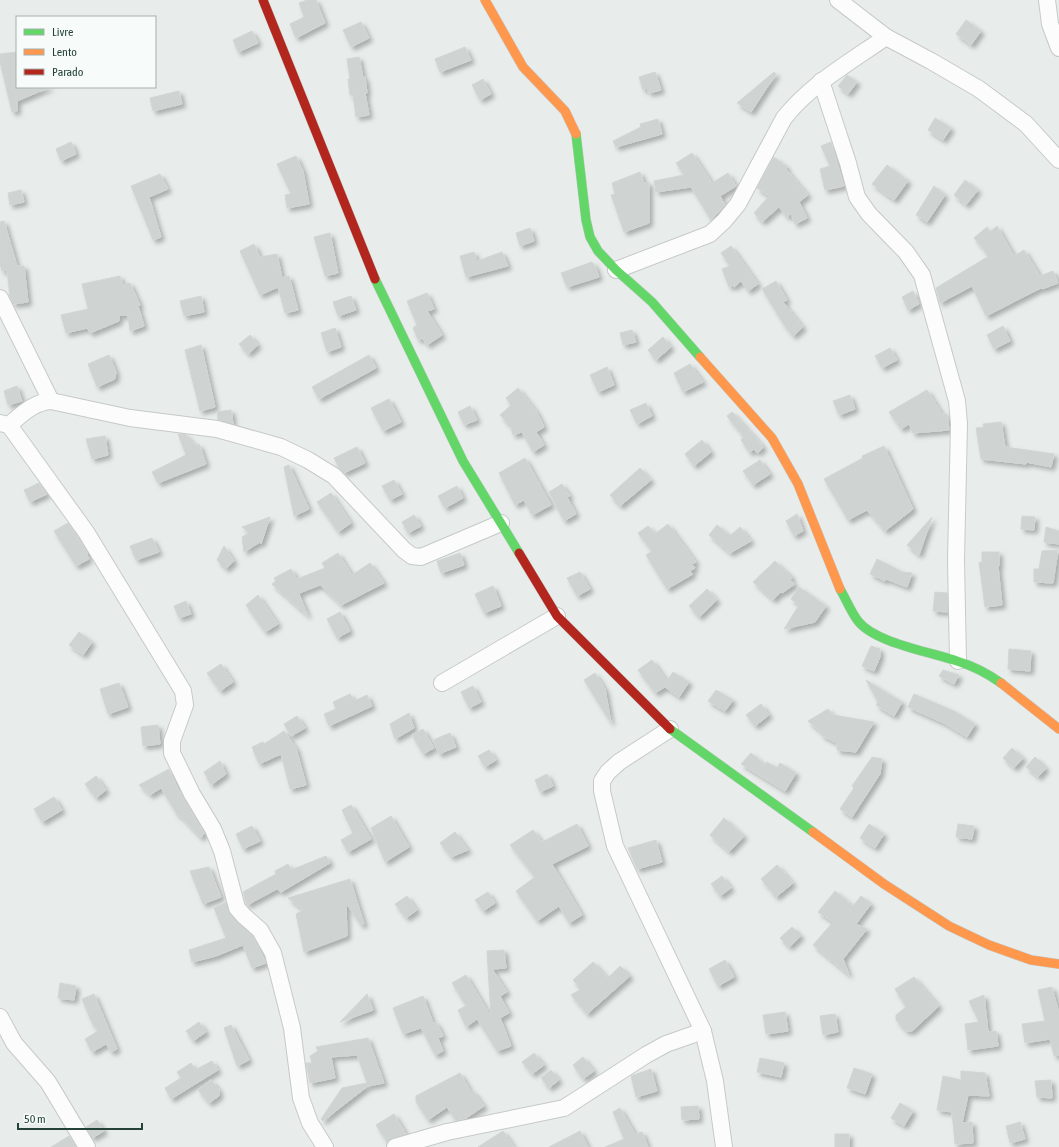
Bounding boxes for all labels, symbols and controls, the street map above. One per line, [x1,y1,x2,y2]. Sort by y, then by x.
legend [16,16,156,88]
text: Livre [52,25,73,39]
text: Lento [52,45,77,59]
text: Parado [52,65,84,79]
scale bar [18,1105,142,1131]
text: 50 m [24,1112,46,1126]

